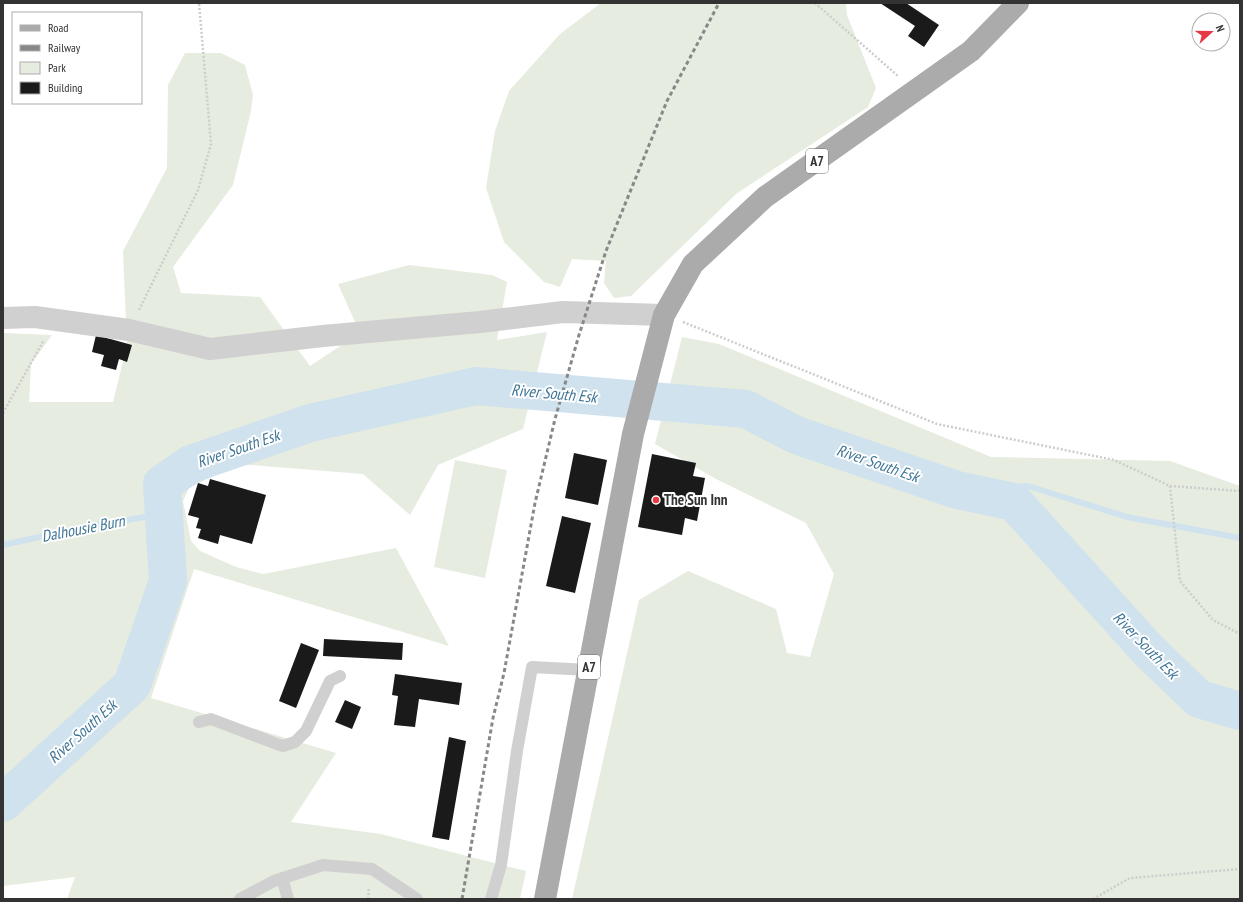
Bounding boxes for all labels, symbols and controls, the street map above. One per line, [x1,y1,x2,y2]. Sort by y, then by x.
legend [12,12,142,104]
north arrow [1191,12,1231,52]
text: Road [48,20,68,35]
text: N [1213,23,1228,34]
text: Railway [48,40,81,55]
text: Park [48,60,66,75]
text: Building [48,80,83,95]
road number: A7 [806,149,828,173]
water label: River South Esk [510,379,599,407]
water label: River South Esk [194,424,283,471]
water label: River South Esk [834,440,923,487]
place label: The Sun Inn [664,490,728,509]
marker: The Sun Inn [651,495,661,505]
water label: Dalhousie Burn [40,510,127,546]
water label: River South Esk [1109,607,1184,684]
road number: A7 [578,655,600,679]
water label: River South Esk [43,694,122,767]

